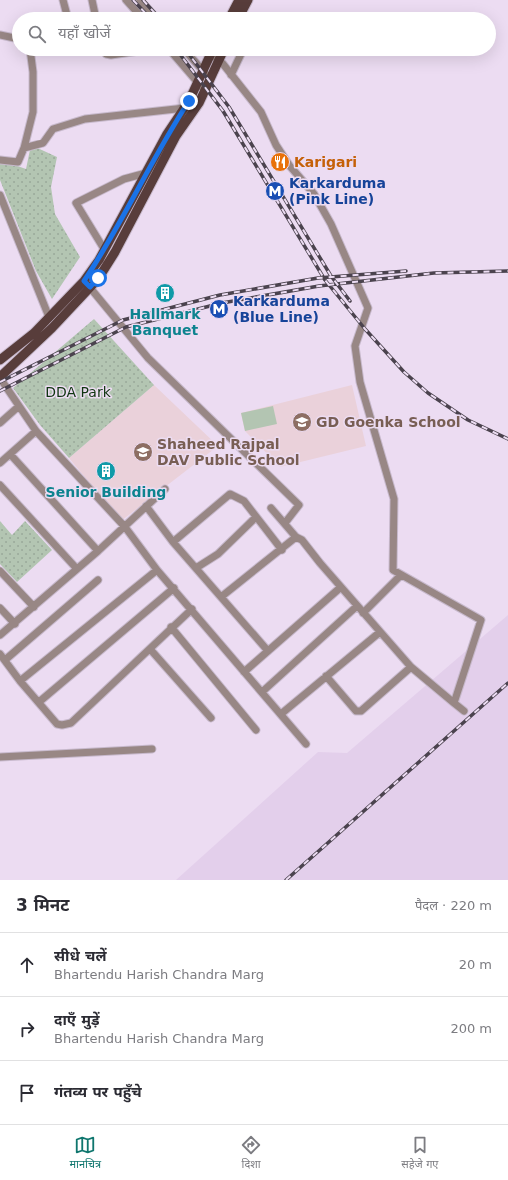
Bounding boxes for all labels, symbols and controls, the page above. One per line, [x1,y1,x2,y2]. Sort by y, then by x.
search box [12,12,496,56]
icon: search [26,23,48,45]
text: यहाँ खोजें [58,24,111,42]
route end [180,92,198,110]
restaurant icon: Karigari [269,151,291,173]
place label: Karigari [294,154,357,170]
place label: Karkarduma (Pink Line) [289,175,386,207]
metro station icon: Karkarduma (Pink Line) [264,180,286,202]
route start [89,269,107,287]
building icon: Hallmark Banquet [154,282,176,304]
place label: Karkarduma (Blue Line) [233,293,330,325]
metro station icon: Karkarduma (Blue Line) [208,298,230,320]
place label: Hallmark Banquet [129,306,201,338]
park label: DDA Park [45,384,112,400]
school or university icon: GD Goenka School [291,411,313,433]
place label: GD Goenka School [316,414,461,430]
place label: Shaheed Rajpal DAV Public School [157,436,300,468]
school or university icon: Shaheed Rajpal DAV Public School [132,441,154,463]
building icon: Senior Building [95,460,117,482]
place label: Senior Building [46,484,166,500]
text: 3 मिनट [16,895,69,915]
text: पैदल · 220 m [415,898,492,913]
text: सीधे चलें [54,947,107,965]
icon: ahead [16,954,38,976]
text: 20 m [459,957,492,972]
text: Bhartendu Harish Chandra Marg [54,967,264,982]
text: दाएँ मुड़ें [54,1011,100,1029]
icon: right [16,1018,38,1040]
text: 200 m [450,1021,492,1036]
text: Bhartendu Harish Chandra Marg [54,1031,264,1046]
icon: arrive [16,1082,38,1104]
text: गंतव्य पर पहुँचे [54,1083,142,1101]
tab: मानचित्र [70,1134,101,1172]
tab: दिशा [240,1134,262,1172]
tab: सहेजे गए [401,1134,438,1172]

